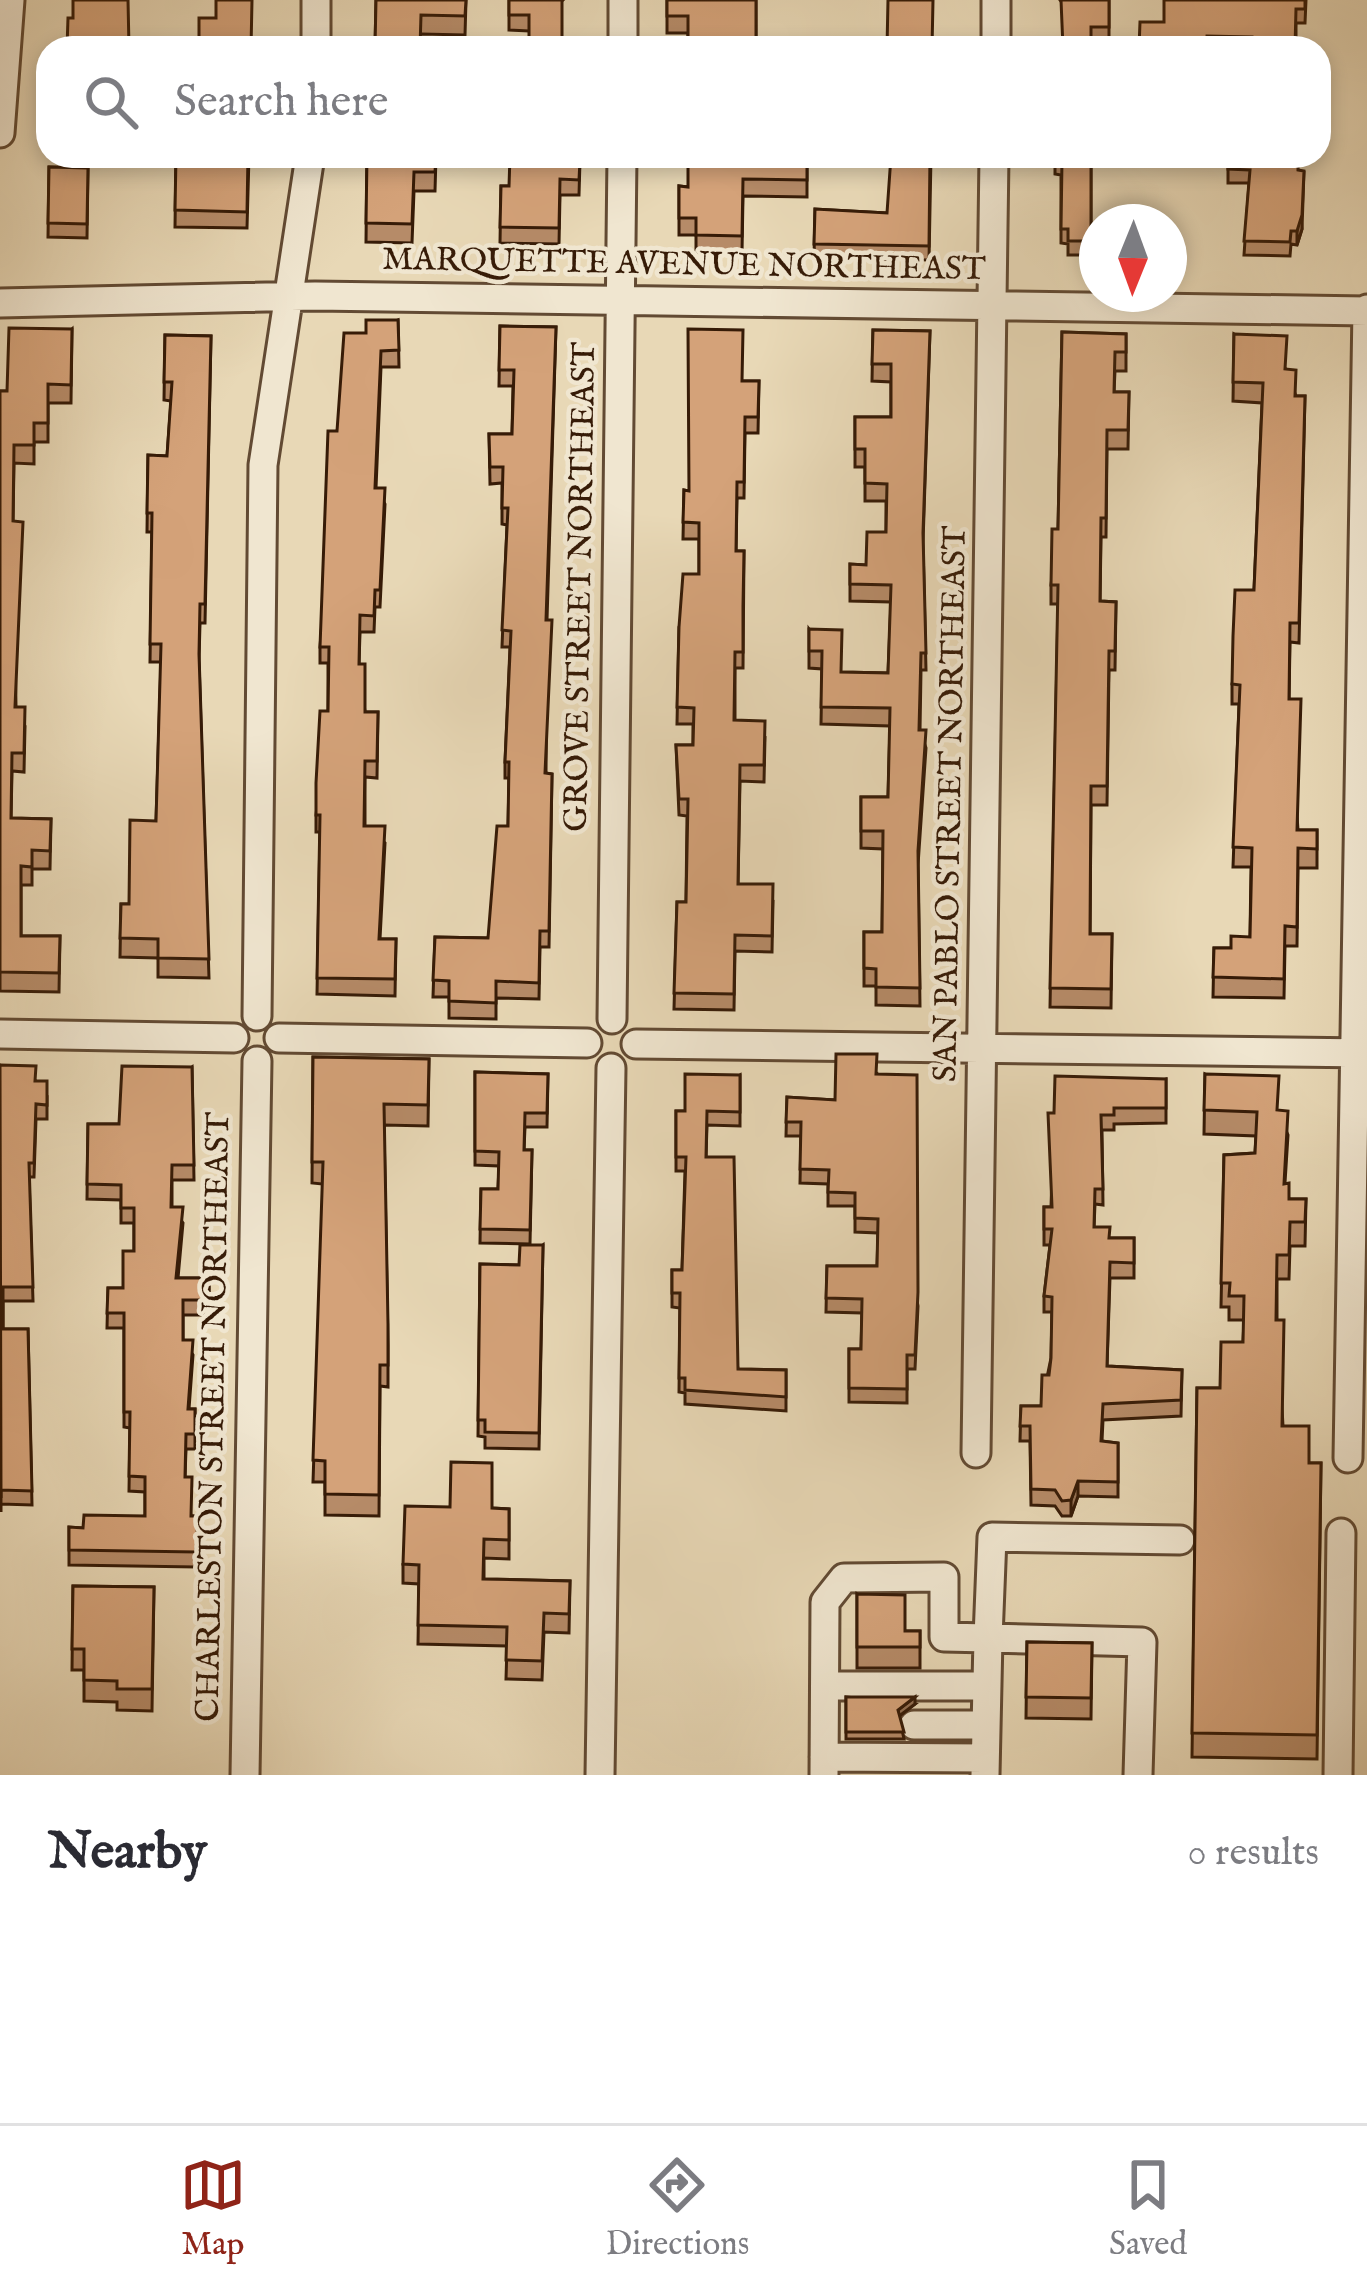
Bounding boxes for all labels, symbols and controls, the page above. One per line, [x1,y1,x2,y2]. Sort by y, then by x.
search box [36,36,1331,168]
icon: search [78,69,144,135]
text: Search here [174,74,388,131]
north arrow [1079,204,1187,312]
street label: MARQUETTE AVENUE NORTHEAST [382,239,986,291]
street label: GROVE STREET NORTHEAST [556,342,606,832]
street label: SAN PABLO STREET NORTHEAST [925,526,977,1082]
street label: CHARLESTON STREET NORTHEAST [188,1112,240,1722]
text: Nearby [48,1821,207,1886]
text: 0 results [1187,1829,1319,1878]
tab: Map [180,2152,246,2266]
tab: Directions [606,2152,749,2266]
tab: Saved [1109,2152,1187,2266]

